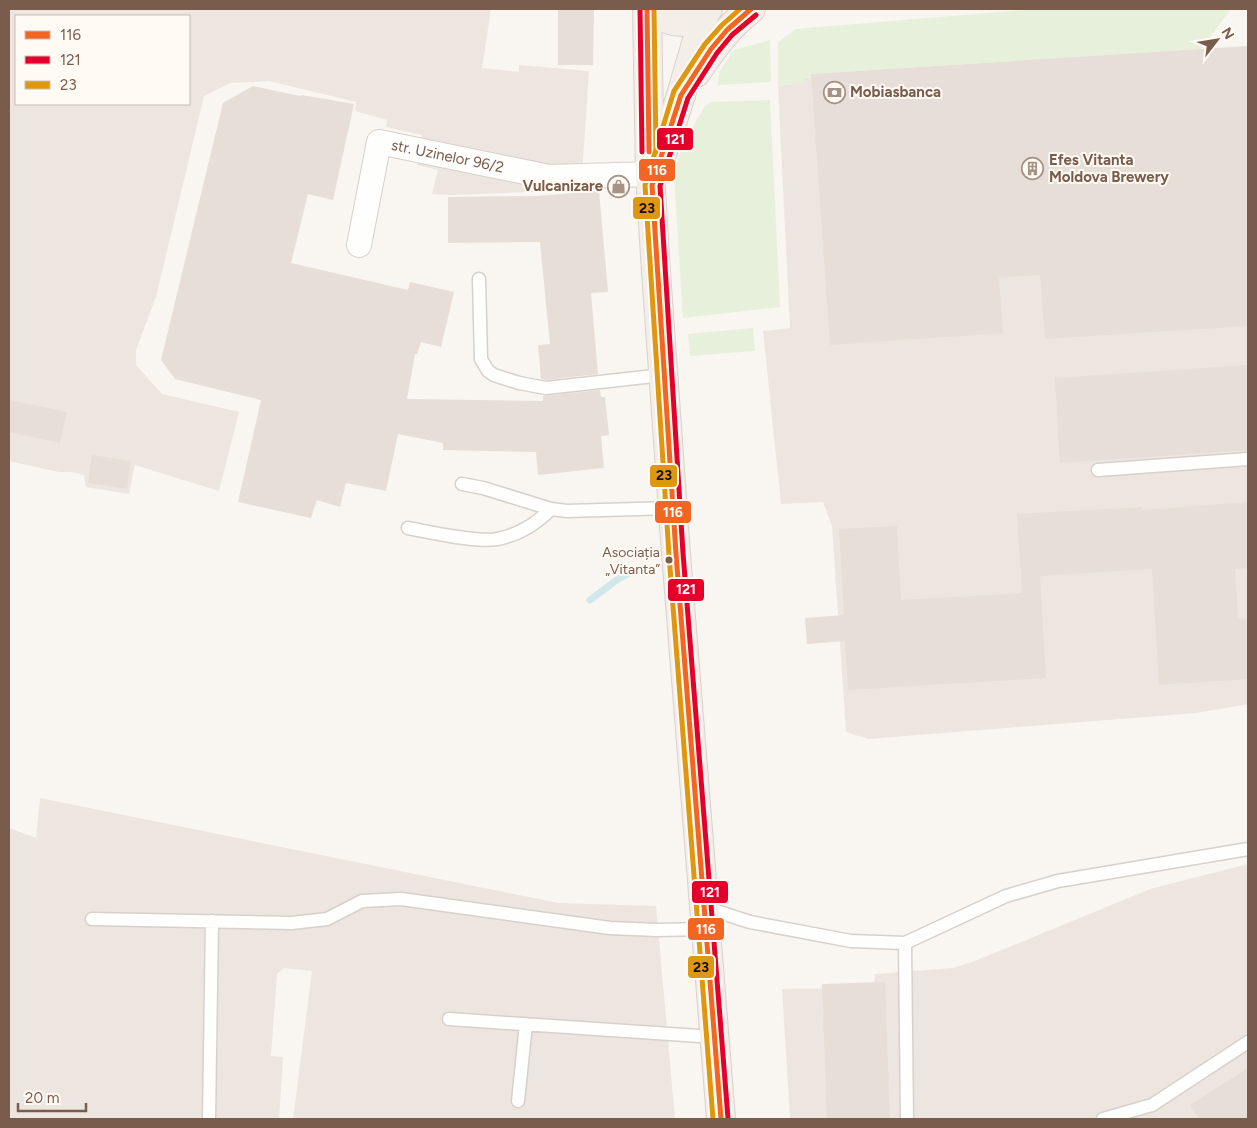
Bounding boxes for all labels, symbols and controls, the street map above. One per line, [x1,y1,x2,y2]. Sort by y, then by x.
legend [15,15,190,105]
north arrow [1192,15,1242,65]
text: N [1218,25,1238,43]
text: 116 [60,26,81,44]
text: 121 [60,51,81,69]
text: 23 [60,76,77,94]
bank icon: Mobiasbanca [822,80,846,104]
place label: Mobiasbanca [850,83,941,101]
line badge: 121 [656,127,694,151]
text: 121 [665,131,685,148]
street label: str. Uzinelor 96/2 [390,136,506,177]
place label: Efes Vitanta Moldova Brewery [1049,151,1169,186]
building icon: Efes Vitanta Moldova Brewery [1021,157,1045,181]
line badge: 116 [638,158,676,182]
text: 116 [647,162,667,179]
shop icon: Vulcanizare [607,174,631,198]
place label: Vulcanizare [522,177,604,195]
line badge: 23 [632,196,661,220]
text: 23 [639,200,655,217]
line badge: 23 [649,464,678,488]
text: 23 [656,467,672,484]
line badge: 116 [654,500,692,524]
text: 116 [663,504,683,521]
place label: Asociația „Vitanta” [602,544,660,578]
marker: Asociația „Vitanta” [664,555,674,565]
line badge: 121 [667,578,705,602]
text: 121 [676,581,696,598]
line badge: 121 [691,880,729,904]
text: 121 [700,884,720,901]
line badge: 116 [687,917,725,941]
text: 116 [696,921,716,938]
line badge: 23 [687,955,715,979]
text: 23 [693,959,709,976]
scale bar [18,1080,85,1112]
text: 20 m [25,1089,59,1107]

